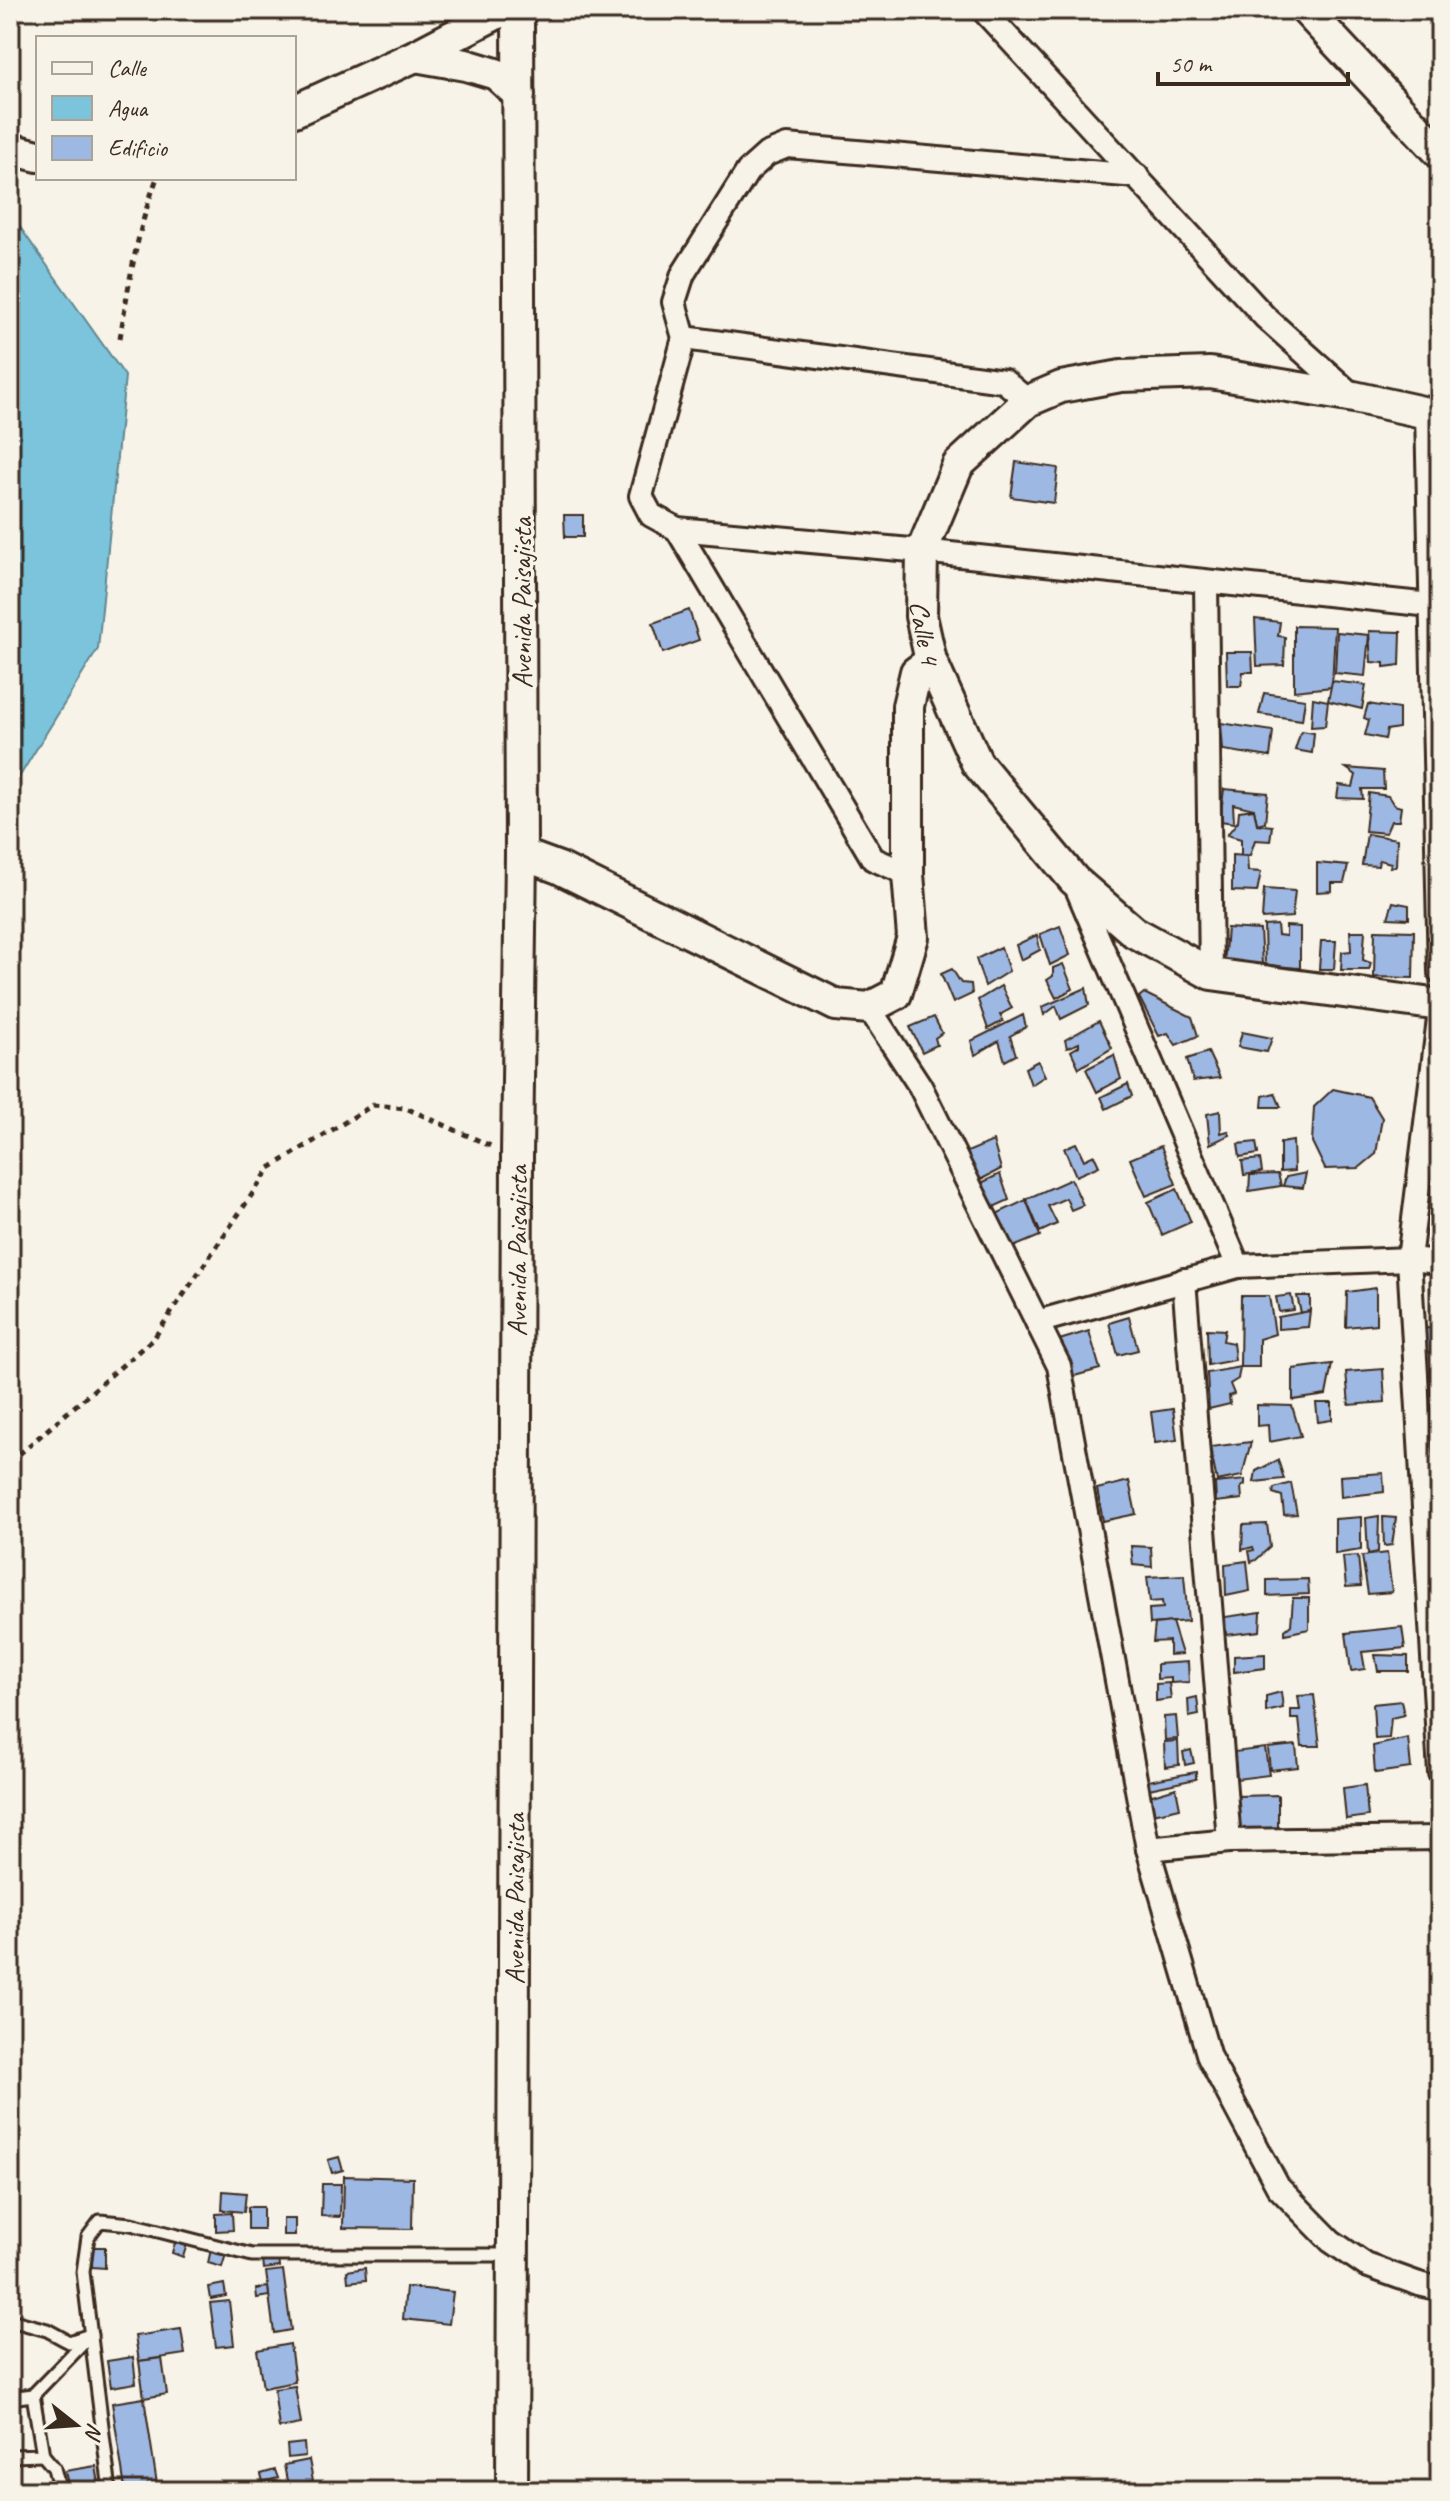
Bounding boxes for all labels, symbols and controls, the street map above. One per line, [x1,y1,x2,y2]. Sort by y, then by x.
legend [36,36,296,180]
scale bar [1158,36,1348,86]
text: 50 m [1170,49,1213,79]
text: Calle [108,53,148,83]
text: Agua [108,93,148,123]
text: Edificio [108,133,169,163]
street label: Avenida Paisajista [504,516,539,688]
street label: Calle 4 [903,601,949,670]
street label: Avenida Paisajista [499,1164,534,1337]
street label: Avenida Paisajista [496,1812,532,1985]
north arrow [36,2385,116,2465]
text: N [78,2420,110,2444]

